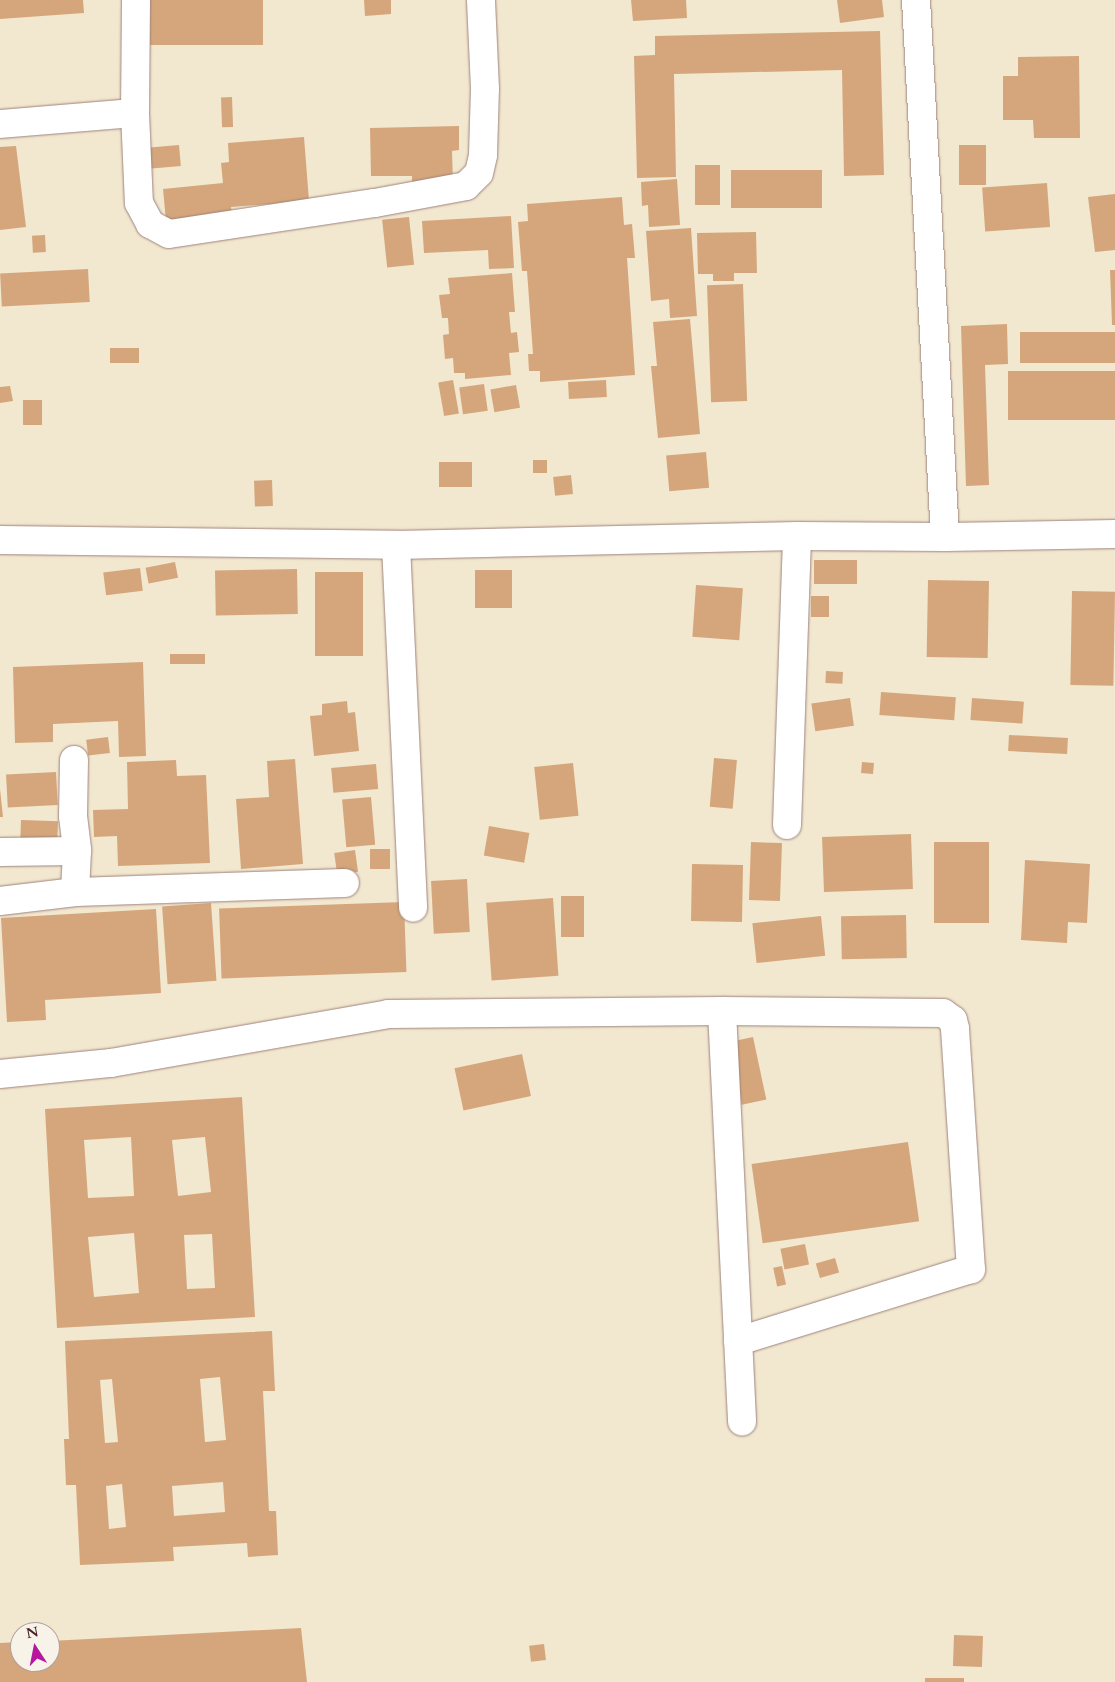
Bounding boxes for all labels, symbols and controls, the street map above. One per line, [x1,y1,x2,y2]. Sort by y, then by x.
north arrow [10,1622,60,1672]
text: N [24,1622,40,1643]

